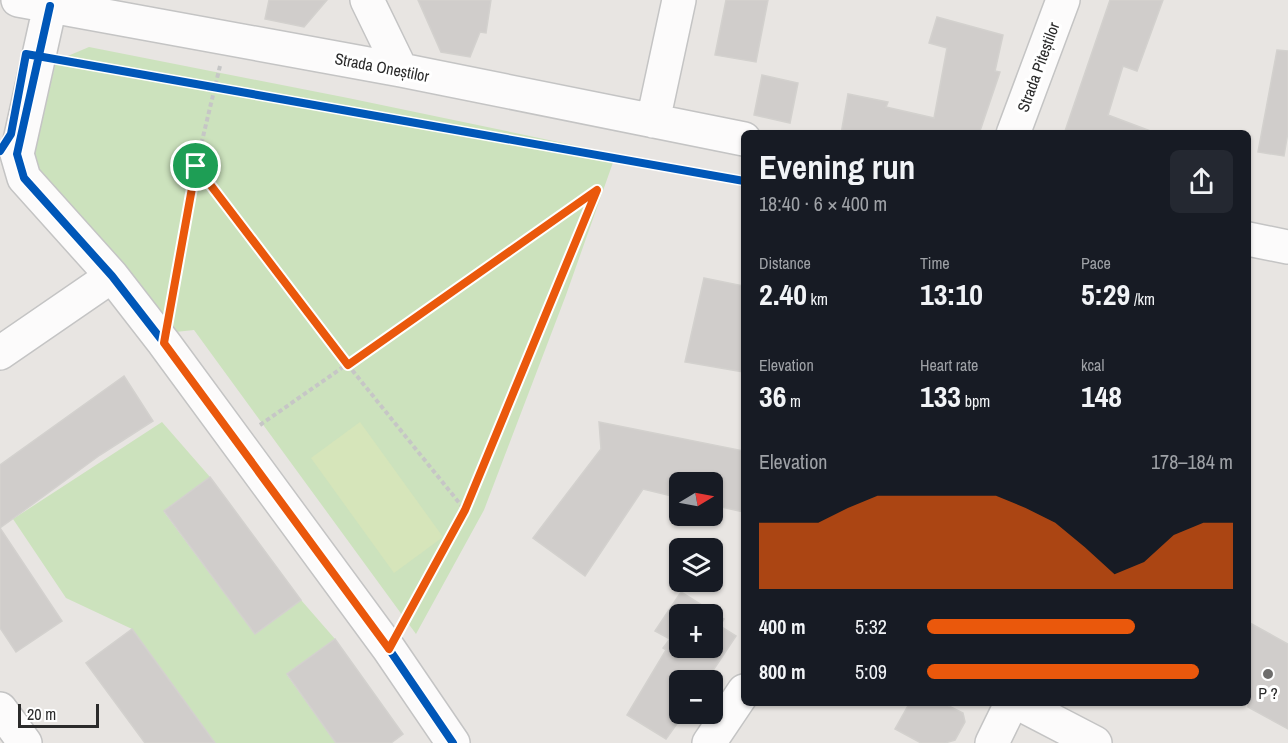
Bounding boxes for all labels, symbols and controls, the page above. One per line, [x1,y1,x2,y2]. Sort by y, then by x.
street label: Strada Piteștilor [1012,18,1065,115]
street label: Strada Oneștilor [333,47,432,87]
pin [170,140,221,191]
text: Evening run [759,145,915,189]
icon: arrive [179,149,212,182]
button: share [1170,150,1233,213]
text: 18:40 · 6 × 400 m [759,190,887,217]
text: Distance [759,252,811,274]
text: Time [920,252,950,274]
text: Pace [1081,252,1111,274]
text: 2.40 [759,274,807,314]
text: 13:10 [920,274,983,314]
text: 5:29 [1081,274,1130,314]
text: km [807,288,828,310]
text: /km [1130,288,1155,310]
text: Elevation [759,354,814,376]
text: Heart rate [920,354,978,376]
text: kcal [1081,354,1104,376]
text: 36 [759,376,786,416]
text: 133 [920,376,961,416]
text: 148 [1081,376,1122,416]
text: m [786,390,801,412]
text: bpm [961,390,990,412]
text: Elevation [759,448,827,475]
text: 178–184 m [1151,448,1233,475]
north arrow [669,472,723,526]
map controls [669,472,723,724]
button: layers [669,538,723,592]
button: + [669,604,723,658]
text: 400 m [759,613,806,640]
text: 5:32 [855,613,887,640]
text: 800 m [759,658,806,685]
text: 5:09 [855,658,887,685]
marker: P ? [1261,667,1275,681]
button: − [669,670,723,724]
place label: P ? [1258,682,1278,704]
scale bar [18,701,99,728]
text: 20 m [27,703,56,725]

